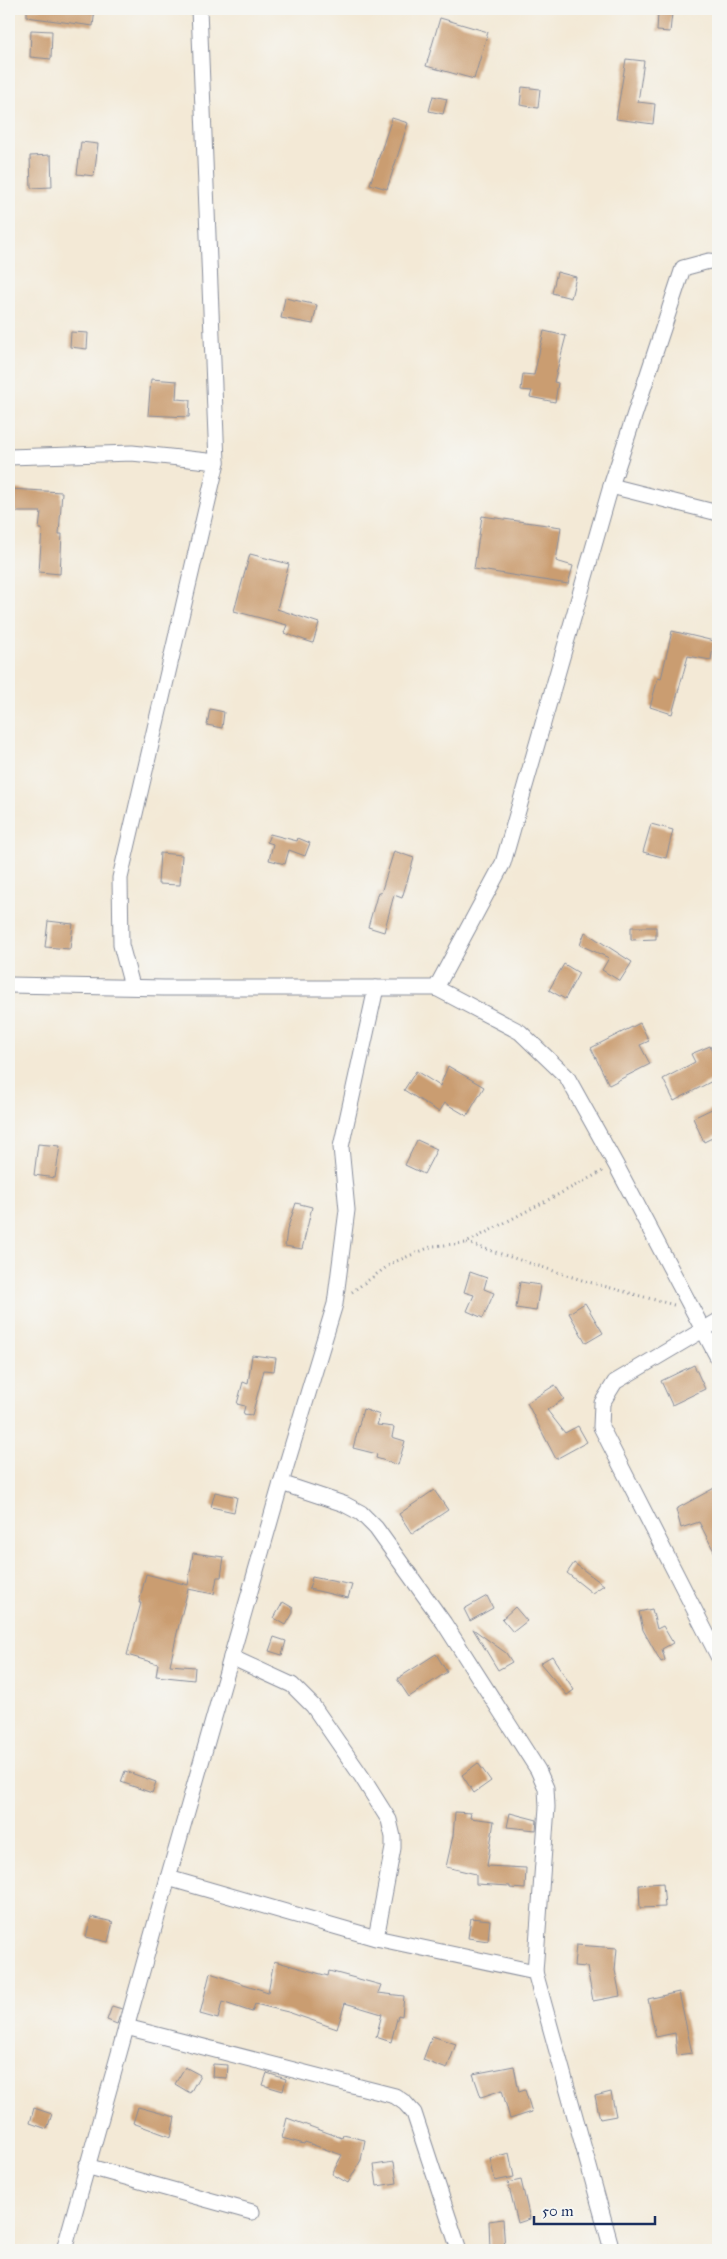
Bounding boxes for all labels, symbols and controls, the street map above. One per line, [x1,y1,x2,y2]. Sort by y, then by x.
scale bar [534,2194,656,2226]
text: 50 m [542,2202,574,2220]

